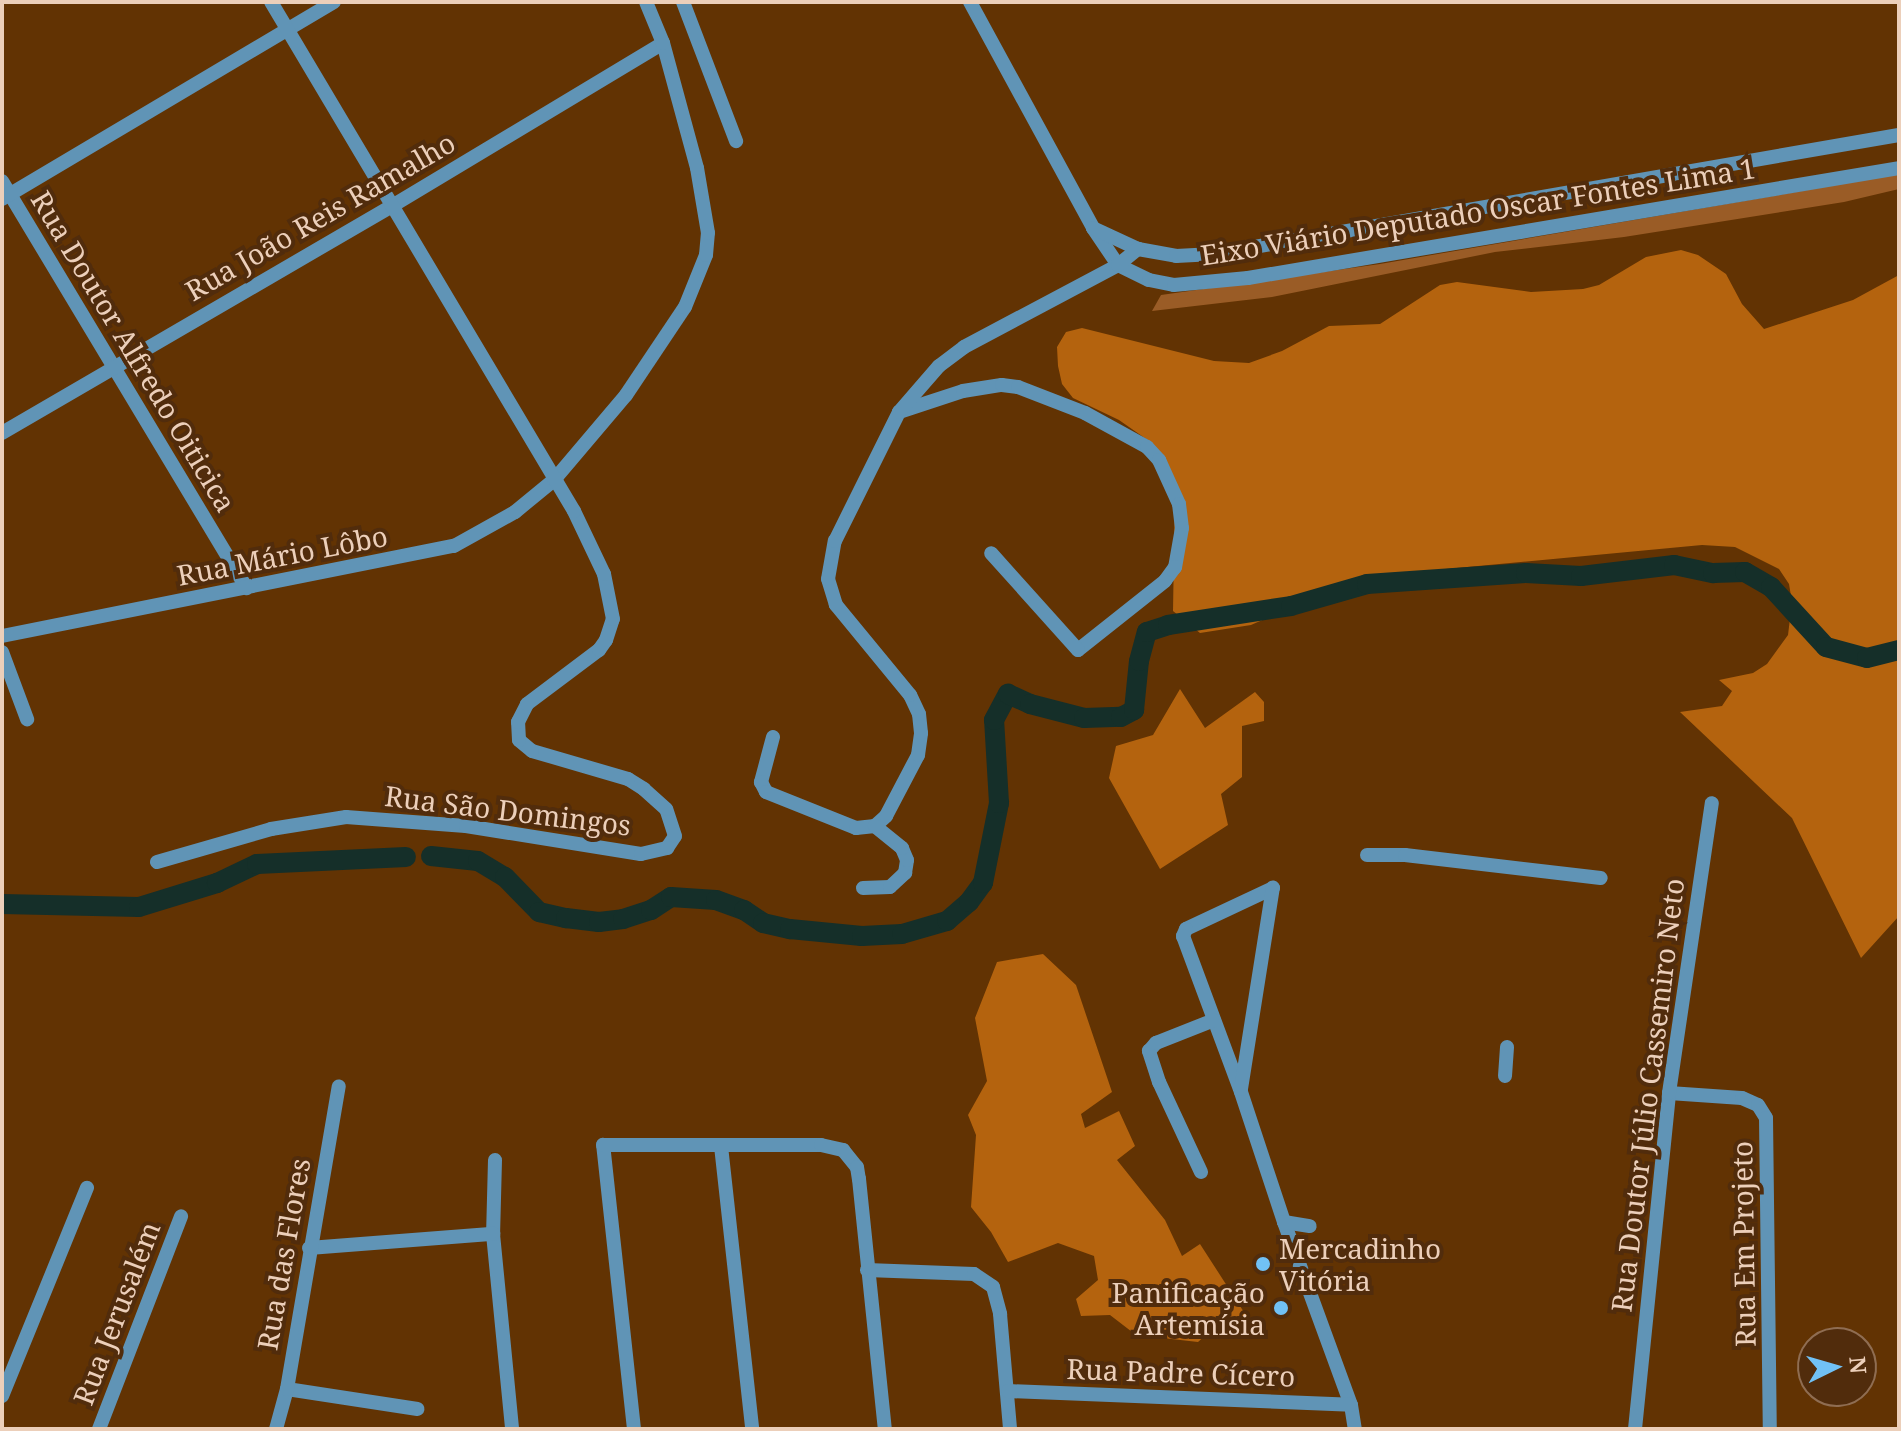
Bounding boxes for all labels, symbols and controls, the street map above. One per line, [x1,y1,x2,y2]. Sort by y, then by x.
street label: Rua João Reis Ramalho [179,125,461,307]
street label: Eixo Viário Deputado Oscar Fontes Lima 1 [1198,151,1758,271]
street label: Rua Doutor Alfredo Oiticica [25,184,243,518]
street label: Rua Mário Lôbo [174,518,390,592]
street label: Rua São Domingos [383,778,633,842]
street label: Rua Doutor Júlio Cassemiro Neto [1604,876,1690,1314]
street label: Rua Em Projeto [1724,1141,1762,1347]
street label: Rua das Flores [250,1155,316,1353]
street label: Rua Jerusalém [66,1217,166,1409]
place label: Mercadinho Vitória [1279,1231,1441,1297]
marker: Mercadinho Vitória [1254,1255,1272,1273]
place label: Panificação Artemísia [1112,1275,1265,1341]
marker: Panificação Artemísia [1272,1299,1290,1317]
north arrow [1797,1327,1877,1407]
street label: Rua Padre Cícero [1066,1351,1296,1393]
text: N [1843,1355,1875,1375]

